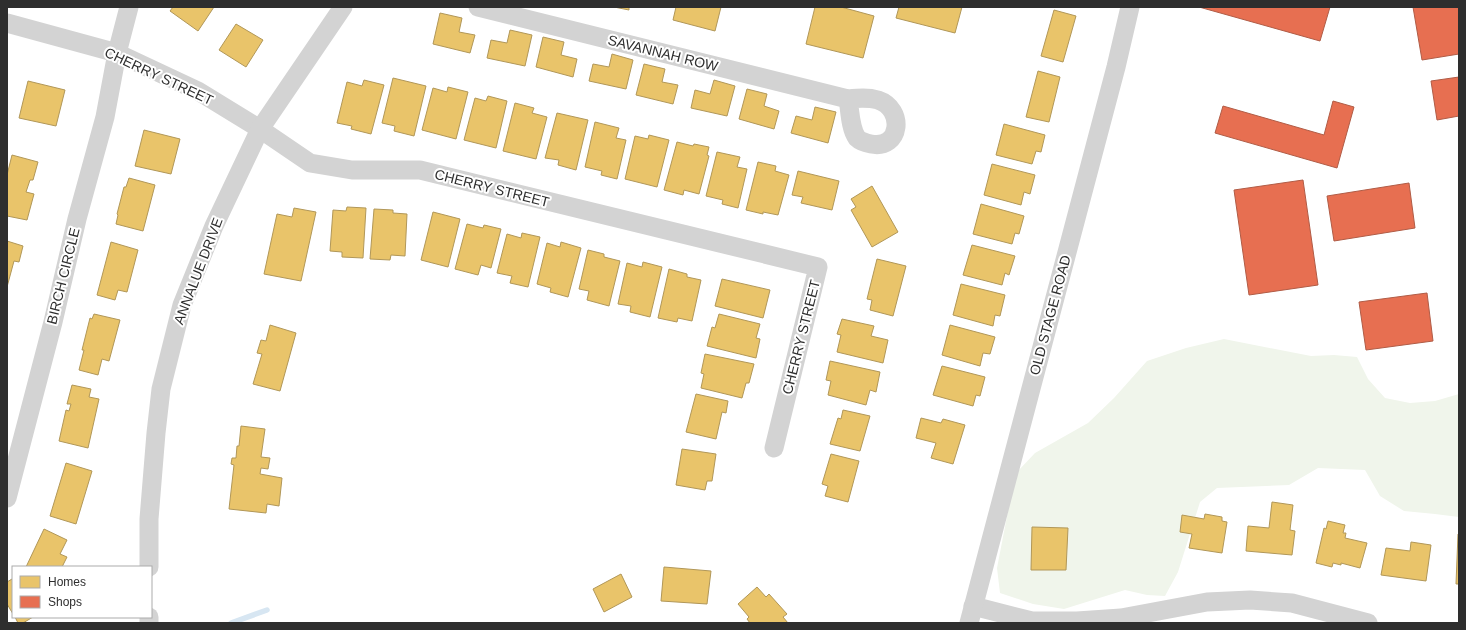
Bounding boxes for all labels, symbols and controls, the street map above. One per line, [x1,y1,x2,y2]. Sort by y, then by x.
street label: SAVANNAH ROW [606,32,721,75]
street label: CHERRY STREET [102,44,216,108]
street label: CHERRY STREET [433,166,551,210]
street label: ANNALUE DRIVE [170,215,226,327]
street label: BIRCH CIRCLE [43,226,83,326]
street label: OLD STAGE ROAD [1026,253,1074,377]
street label: CHERRY STREET [779,278,823,396]
legend [12,566,152,618]
text: Homes [48,575,86,589]
text: Shops [48,595,82,609]

